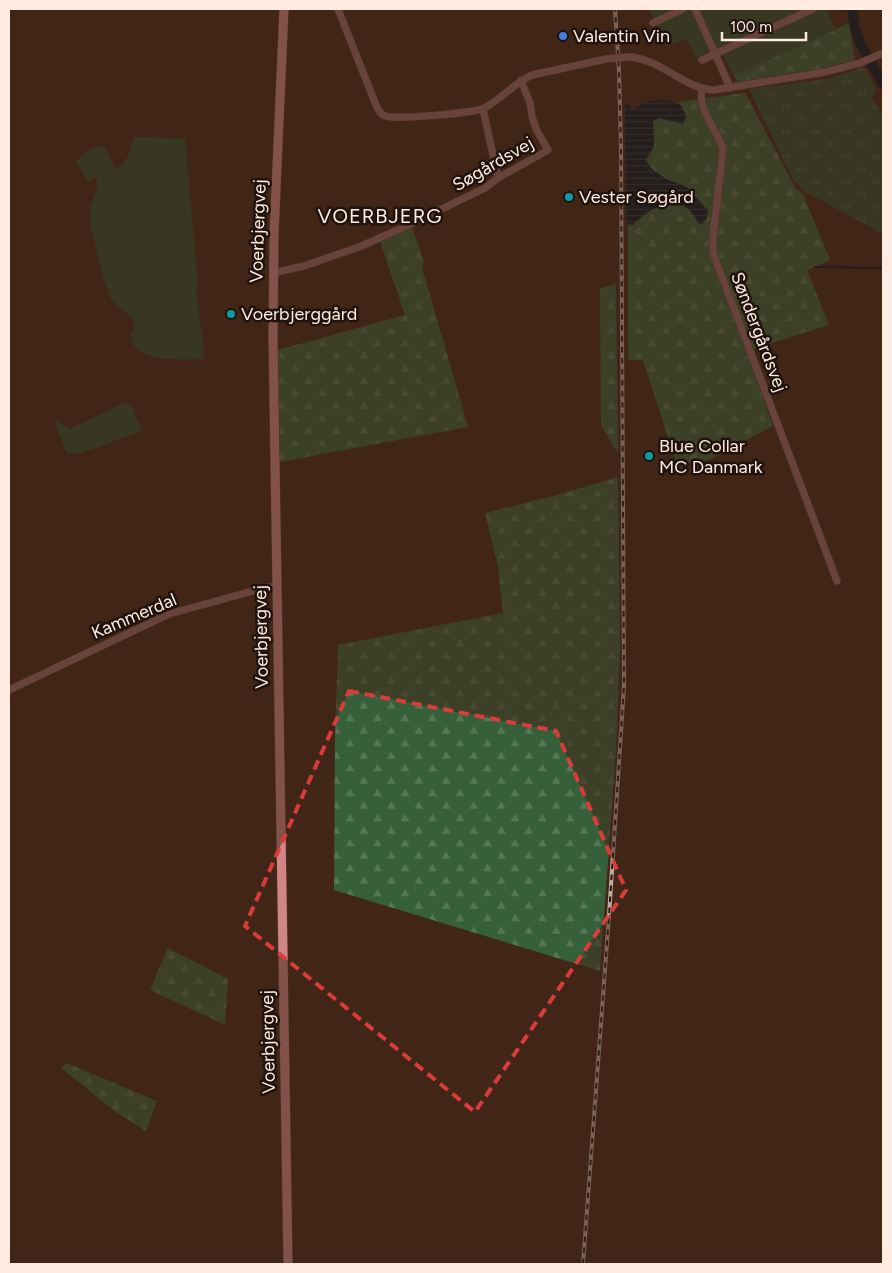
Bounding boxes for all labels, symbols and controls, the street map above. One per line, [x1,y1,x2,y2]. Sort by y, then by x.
scale bar [722,10,806,42]
text: 100 m [730,18,772,36]
place label: Valentin Vin [573,25,670,47]
marker: Valentin Vin [557,30,569,42]
street label: Søgårdsvej [449,132,537,196]
street label: Voerbjergvej [245,179,271,283]
place label: Vester Søgård [579,186,694,208]
marker: Vester Søgård [563,191,575,203]
district label: VOERBJERG [318,204,442,228]
street label: Søndergårdsvej [726,269,792,395]
place label: Voerbjerggård [241,303,357,325]
marker: Voerbjerggård [225,308,237,320]
place label: Blue Collar MC Danmark [659,435,763,478]
marker: Blue Collar MC Danmark [643,450,655,462]
street label: Voerbjergvej [249,585,273,689]
street label: Kammerdal [88,588,180,644]
street label: Voerbjergvej [256,990,280,1094]

